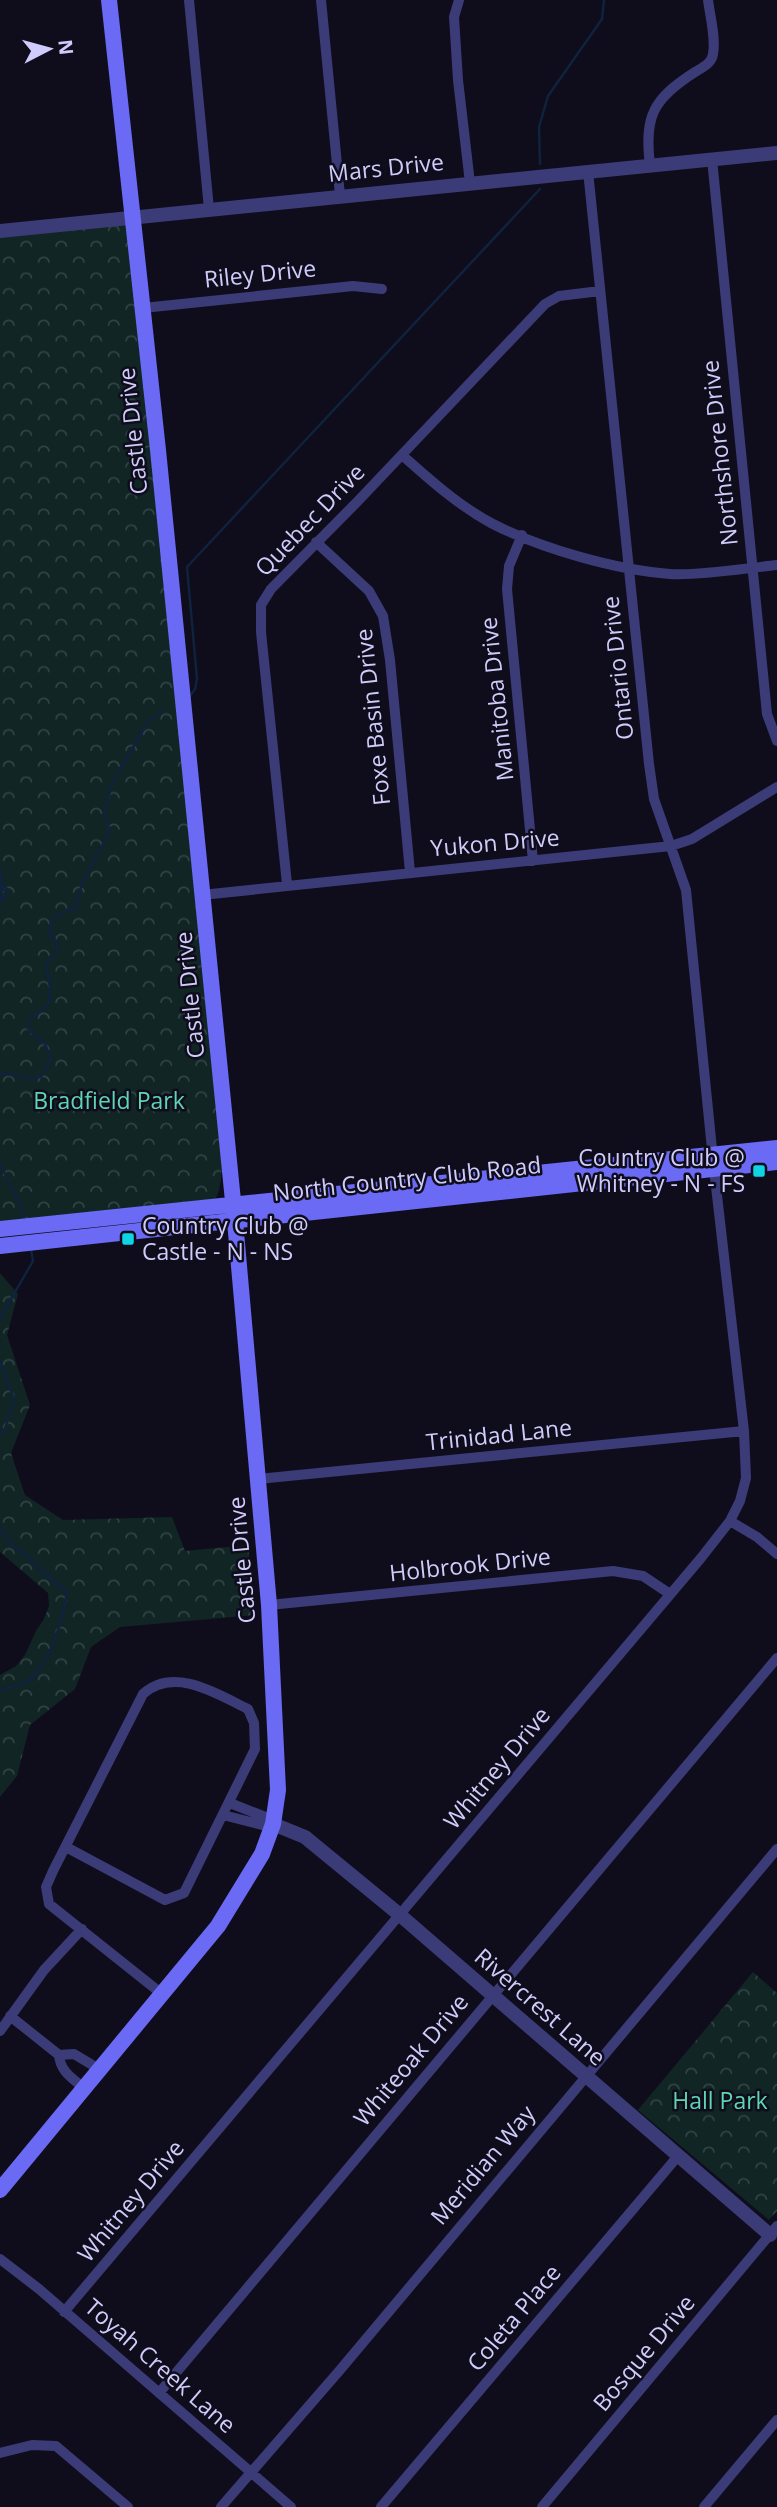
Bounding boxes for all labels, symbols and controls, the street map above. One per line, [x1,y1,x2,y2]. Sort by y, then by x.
north arrow [14,14,84,84]
text: N [52,38,80,56]
street label: Mars Drive [326,145,445,189]
street label: Riley Drive [202,251,318,295]
street label: Northshore Drive [693,359,745,547]
street label: Castle Drive [109,366,155,496]
street label: Quebec Drive [247,456,371,583]
street label: Ontario Drive [594,595,640,742]
street label: Manitoba Drive [471,616,521,783]
street label: Foxe Basin Drive [347,627,397,807]
street label: Yukon Drive [429,820,561,864]
street label: Castle Drive [166,930,212,1060]
park label: Bradfield Park [33,1084,185,1116]
place label: Country Club @ Whitney - N - FS [577,1141,745,1199]
street label: North Country Club Road [271,1148,543,1208]
marker: Country Club @ Whitney - N - FS [751,1163,767,1179]
place label: Country Club @ Castle - N - NS [142,1209,309,1267]
marker: Country Club @ Castle - N - NS [120,1231,136,1247]
street label: Trinidad Lane [424,1410,573,1458]
street label: Castle Drive [220,1495,262,1625]
street label: Holbrook Drive [388,1540,552,1588]
street label: Whitney Drive [436,1700,557,1835]
street label: Rivercrest Lane [468,1940,613,2072]
street label: Whiteoak Drive [346,1987,475,2132]
park label: Hall Park [672,2084,768,2116]
street label: Meridian Way [423,2097,542,2231]
street label: Whitney Drive [70,2133,191,2268]
street label: Coleta Place [459,2257,567,2378]
street label: Bosque Drive [585,2287,701,2417]
street label: Toyah Creek Lane [78,2291,243,2440]

